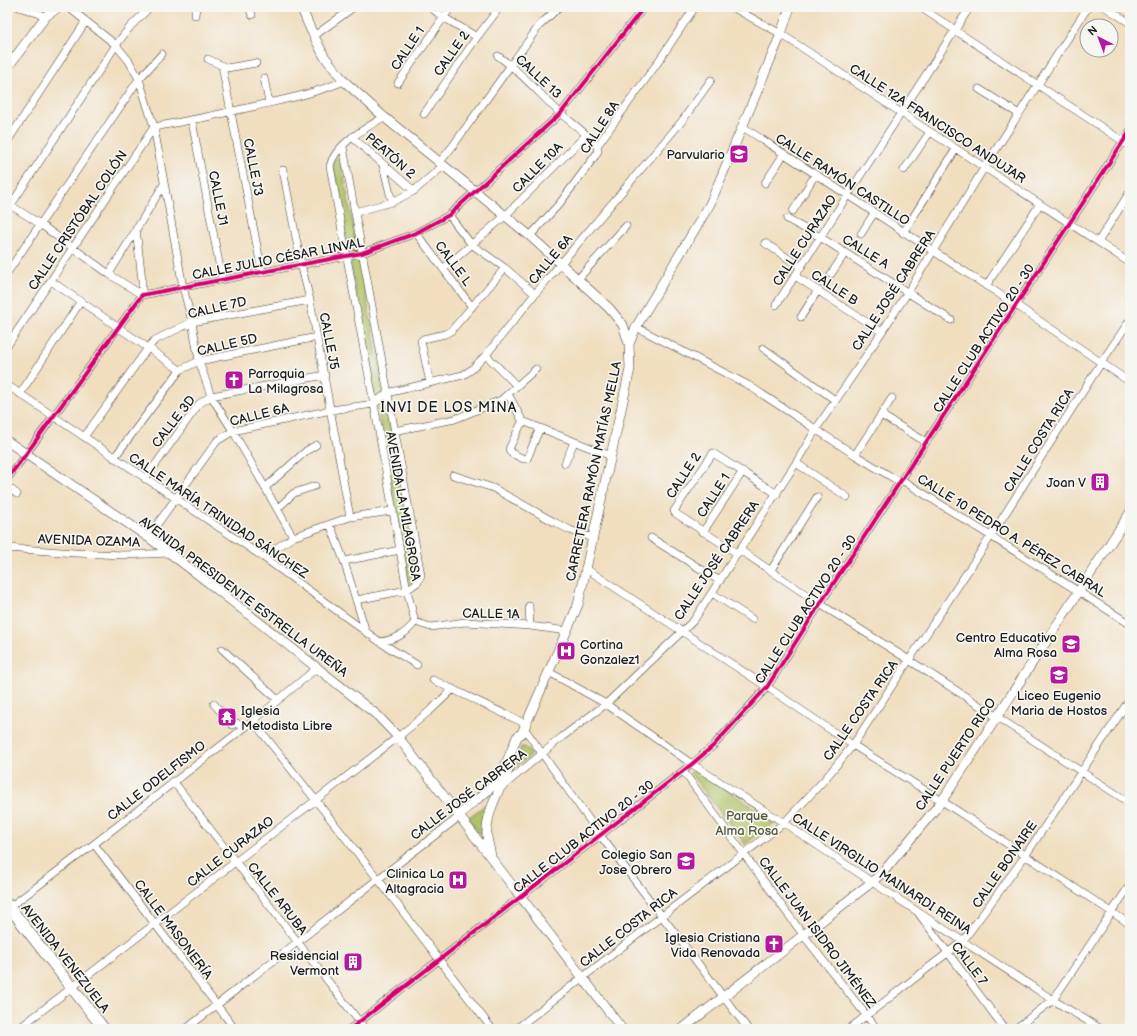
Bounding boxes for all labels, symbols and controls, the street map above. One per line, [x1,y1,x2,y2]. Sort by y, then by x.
north arrow [1079,18,1119,58]
text: N [1085,23,1100,39]
street label: CALLE 1 [387,24,428,73]
street label: CALLE 2 [430,27,473,79]
street label: CALLE 13 [512,51,565,102]
street label: CALLE 12A FRANCISCO ANDUJAR [846,61,1029,187]
street label: CALLE 8A [577,98,623,157]
street label: PEATÓN 2 [362,129,420,182]
street label: CALLE RAMÓN CASTILLO [772,129,913,229]
street label: CALLE J3 [240,137,266,197]
street label: CALLE 10A [509,139,566,196]
school or university icon: Parvulario [728,143,750,165]
street label: CALLE CRISTÓBAL COLÓN [24,147,131,294]
place label: Parvulario [667,147,725,163]
street label: CALLE J1 [205,169,231,227]
street label: CALLE CURAZAO [769,192,840,289]
street label: CALLE JOSÉ CABRERA [849,227,939,354]
street label: CALLE 6A [525,231,576,288]
street label: CALLE A [839,231,892,272]
street label: CALLE JULIO CÉSAR LINVAL [191,234,366,284]
street label: CALLE L [431,238,475,289]
street label: CALLE CLUB ACTIVO 20 - 30 [930,261,1038,416]
street label: CALLE B [808,267,861,309]
street label: CALLE 7D [186,293,248,322]
street label: CALLE J5 [316,311,342,371]
street label: CALLE 5D [196,330,259,360]
street label: CARRETERA RAMÓN MATÍAS MELLA [562,359,625,583]
place label: Parroquia La Milagrosa [248,366,324,397]
church icon: Parroquia La Milagrosa [223,369,245,391]
street label: CALLE COSTA RICA [1000,386,1077,495]
street label: CALLE 3D [148,392,199,451]
district label: INVI DE LOS MINA [381,399,517,416]
street label: CALLE 6A [228,400,290,430]
street label: AVENIDA LA MILAGROSA [382,430,424,582]
street label: CALLE MARÍA TRINIDAD SÁNCHEZ [126,449,312,582]
street label: CALLE 2 [663,449,705,502]
street label: CALLE 1 [694,471,734,521]
street label: CALLE 10 PEDRO A. PÉREZ CABRAL [914,471,1109,601]
building icon: Joan V [1089,471,1111,493]
place label: Joan V [1046,475,1086,491]
street label: CALLE JOSÉ CABRERA [671,498,763,623]
street label: AVENIDA PRESIDENTE ESTRELLA UREÑA [136,512,351,681]
street label: AVENIDA OZAMA [38,531,140,551]
street label: CALLE CLUB ACTIVO 20 - 30 [752,532,860,687]
street label: CALLE 1A [462,606,520,622]
place label: Centro Educativo Alma Rosa [956,630,1057,661]
school or university icon: Centro Educativo Alma Rosa [1060,633,1082,655]
place label: Cortina Gonzalez1 [580,637,640,668]
hospital icon: Cortina Gonzalez1 [555,640,577,662]
street label: CALLE COSTA RICA [820,657,902,764]
school or university icon: Liceo Eugenio Maria de Hostos [1048,664,1070,686]
place label: Liceo Eugenio Maria de Hostos [1011,688,1108,719]
street label: CALLE PUERTO RICO [912,695,1000,814]
place label: Iglesia Metodista Libre [241,703,333,734]
temple icon: Iglesia Metodista Libre [216,706,238,728]
street label: CALLE ODELFISMO [104,737,209,824]
street label: CALLE JOSÉ CABRERA [407,746,530,844]
street label: CALLE CLUB ACTIVO 20 - 30 [510,777,657,897]
park label: Parque Alma Rosa [716,808,778,839]
street label: CALLE VIRGILIO MAINARDI REINA [789,810,974,938]
street label: CALLE CURAZAO [184,813,277,891]
street label: CALLE BONAIRE [969,818,1041,911]
place label: Colegio San Jose Obrero [599,847,672,878]
school or university icon: Colegio San Jose Obrero [675,850,697,872]
street label: CALLE JUAN ISIDRO JIMÉNEZ [755,854,879,1011]
street label: CALLE ARUBA [244,859,311,938]
place label: Clinica La Altagracia [386,866,444,897]
hospital icon: Clinica La Altagracia [447,869,469,891]
street label: CALLE MASONERÍA [130,876,217,983]
street label: CALLE COSTA RICA [577,885,681,971]
street label: AVENIDA VENEZUELA [18,901,113,1016]
place label: Iglesia Cristiana Vida Renovada [665,930,760,961]
church icon: Iglesia Cristiana Vida Renovada [763,933,785,955]
street label: CALLE 7 [948,939,991,989]
place label: Residencial Vermont [270,948,339,979]
building icon: Residencial Vermont [342,951,364,973]

